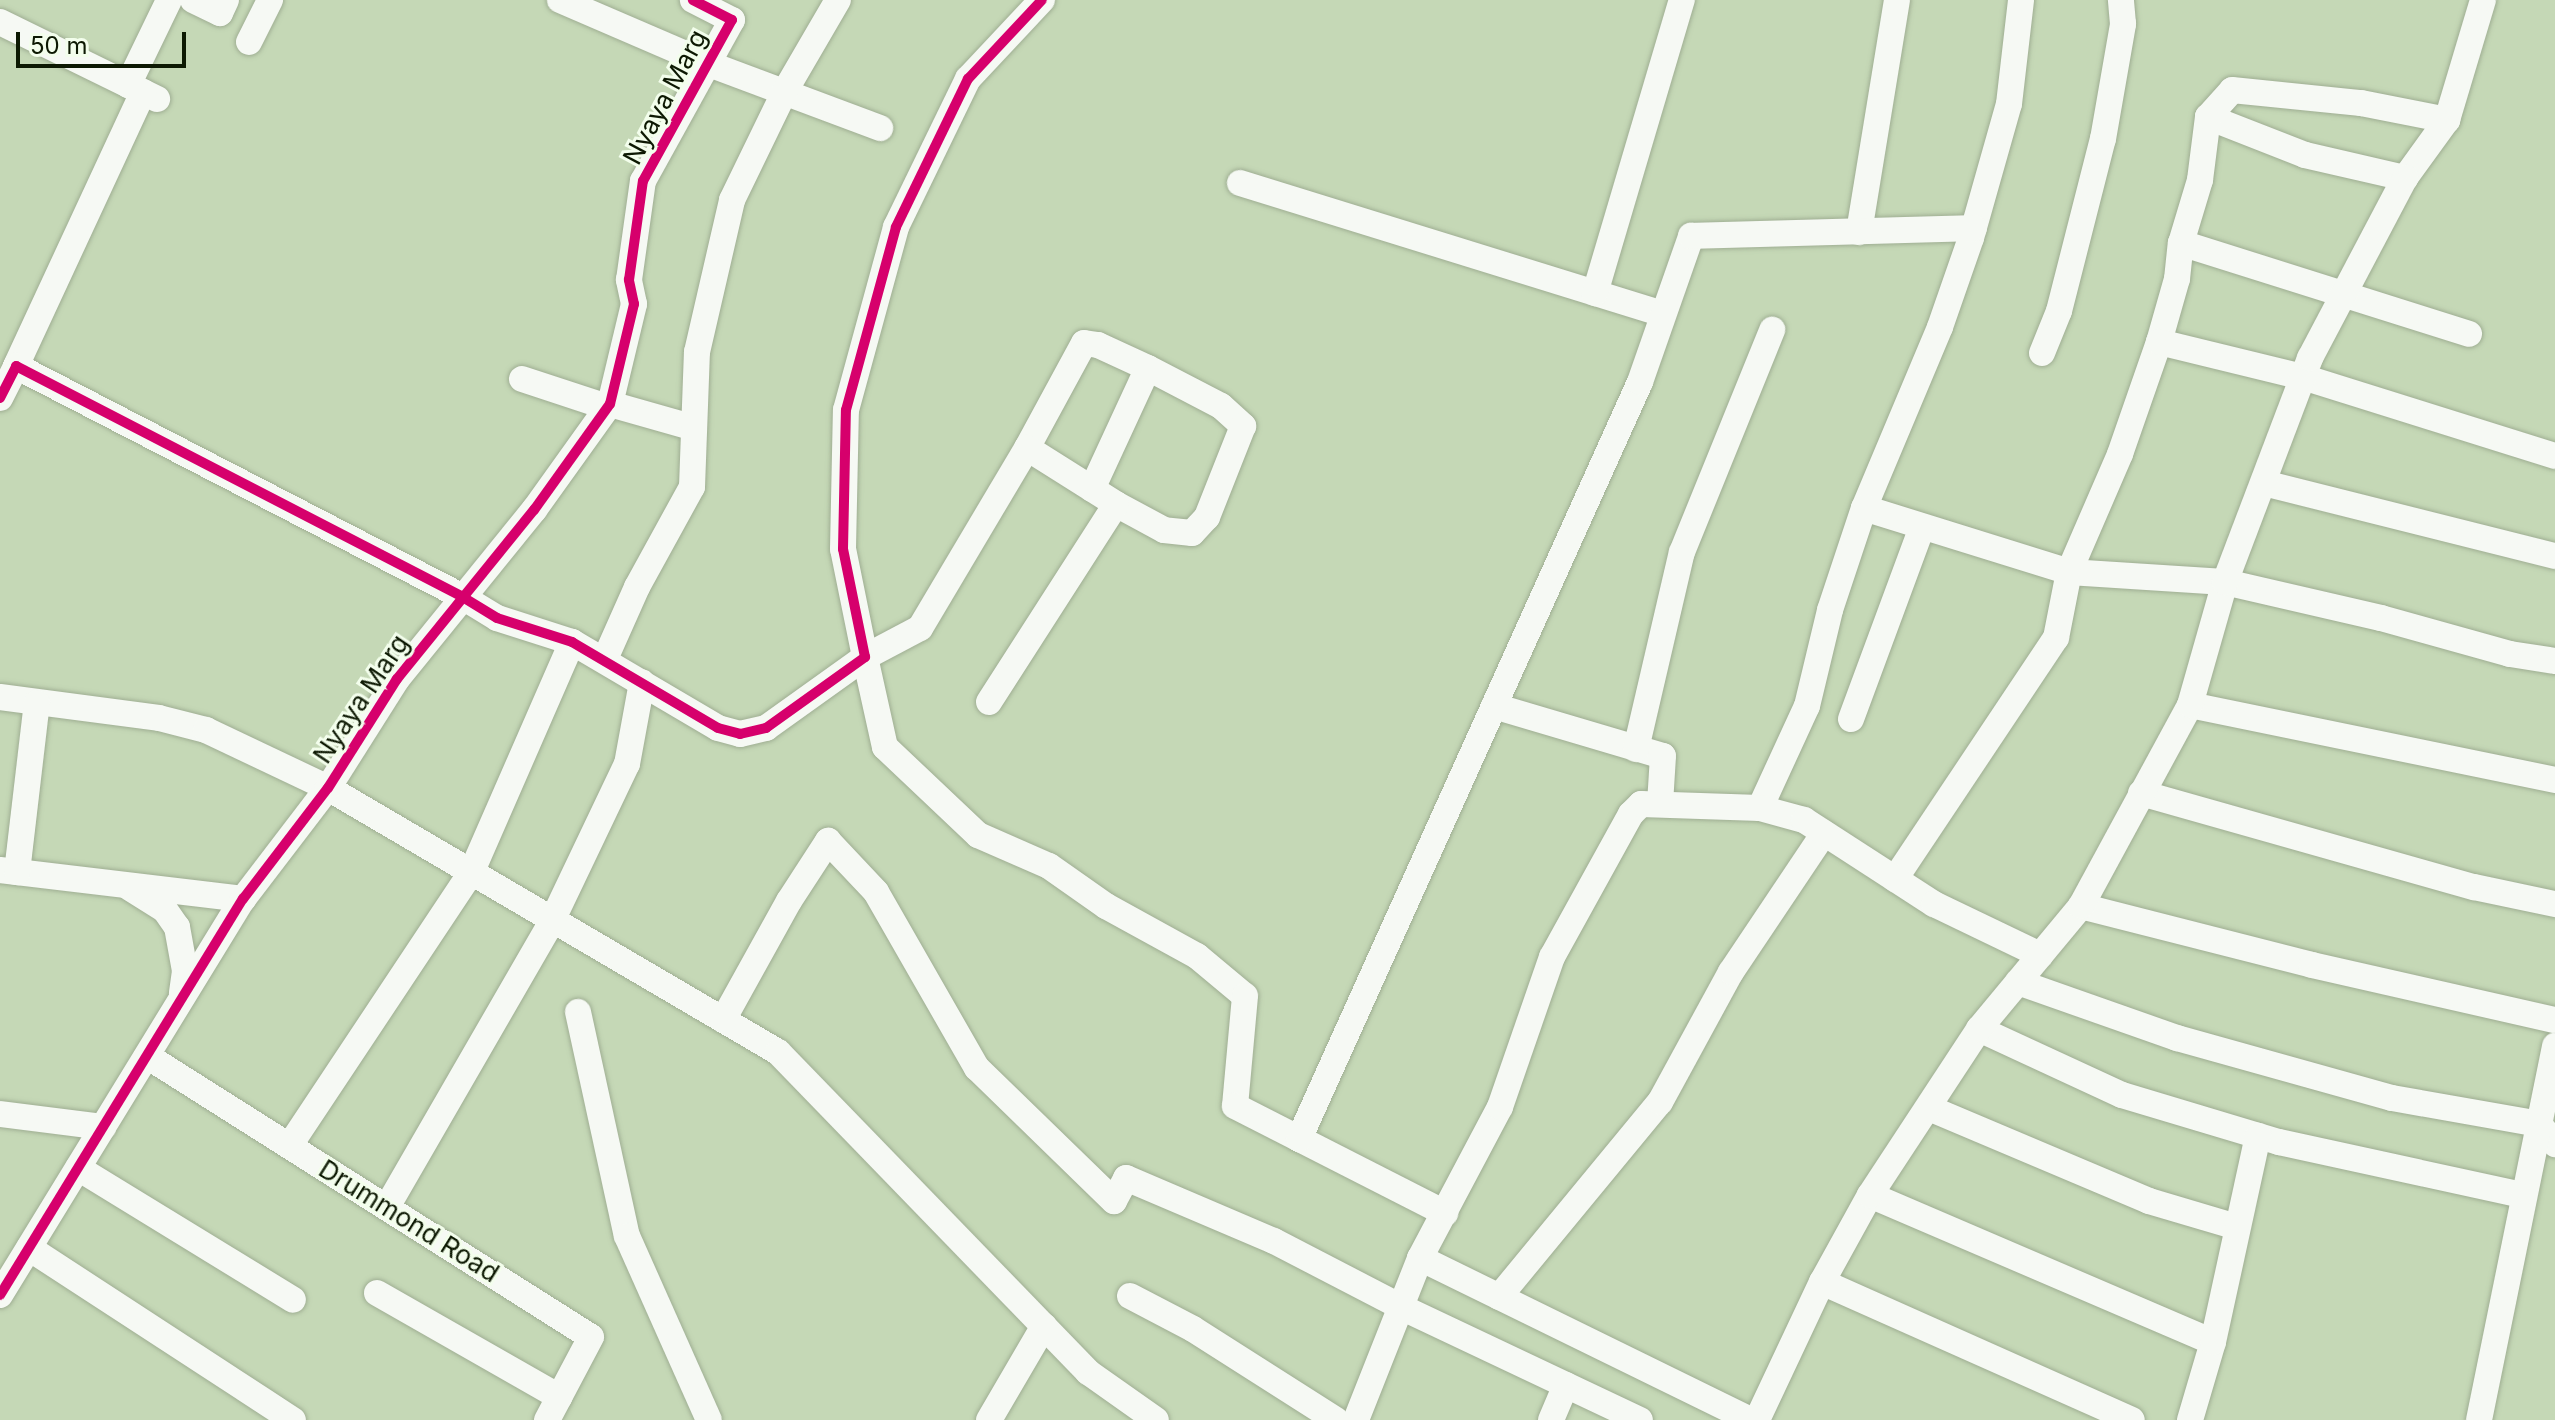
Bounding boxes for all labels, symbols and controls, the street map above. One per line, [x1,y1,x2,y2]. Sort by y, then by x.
scale bar [20,16,190,66]
street label: Nyaya Marg [616,24,714,170]
text: 50 m [30,31,88,60]
street label: Nyaya Marg [307,629,415,769]
street label: Drummond Road [313,1153,505,1289]

